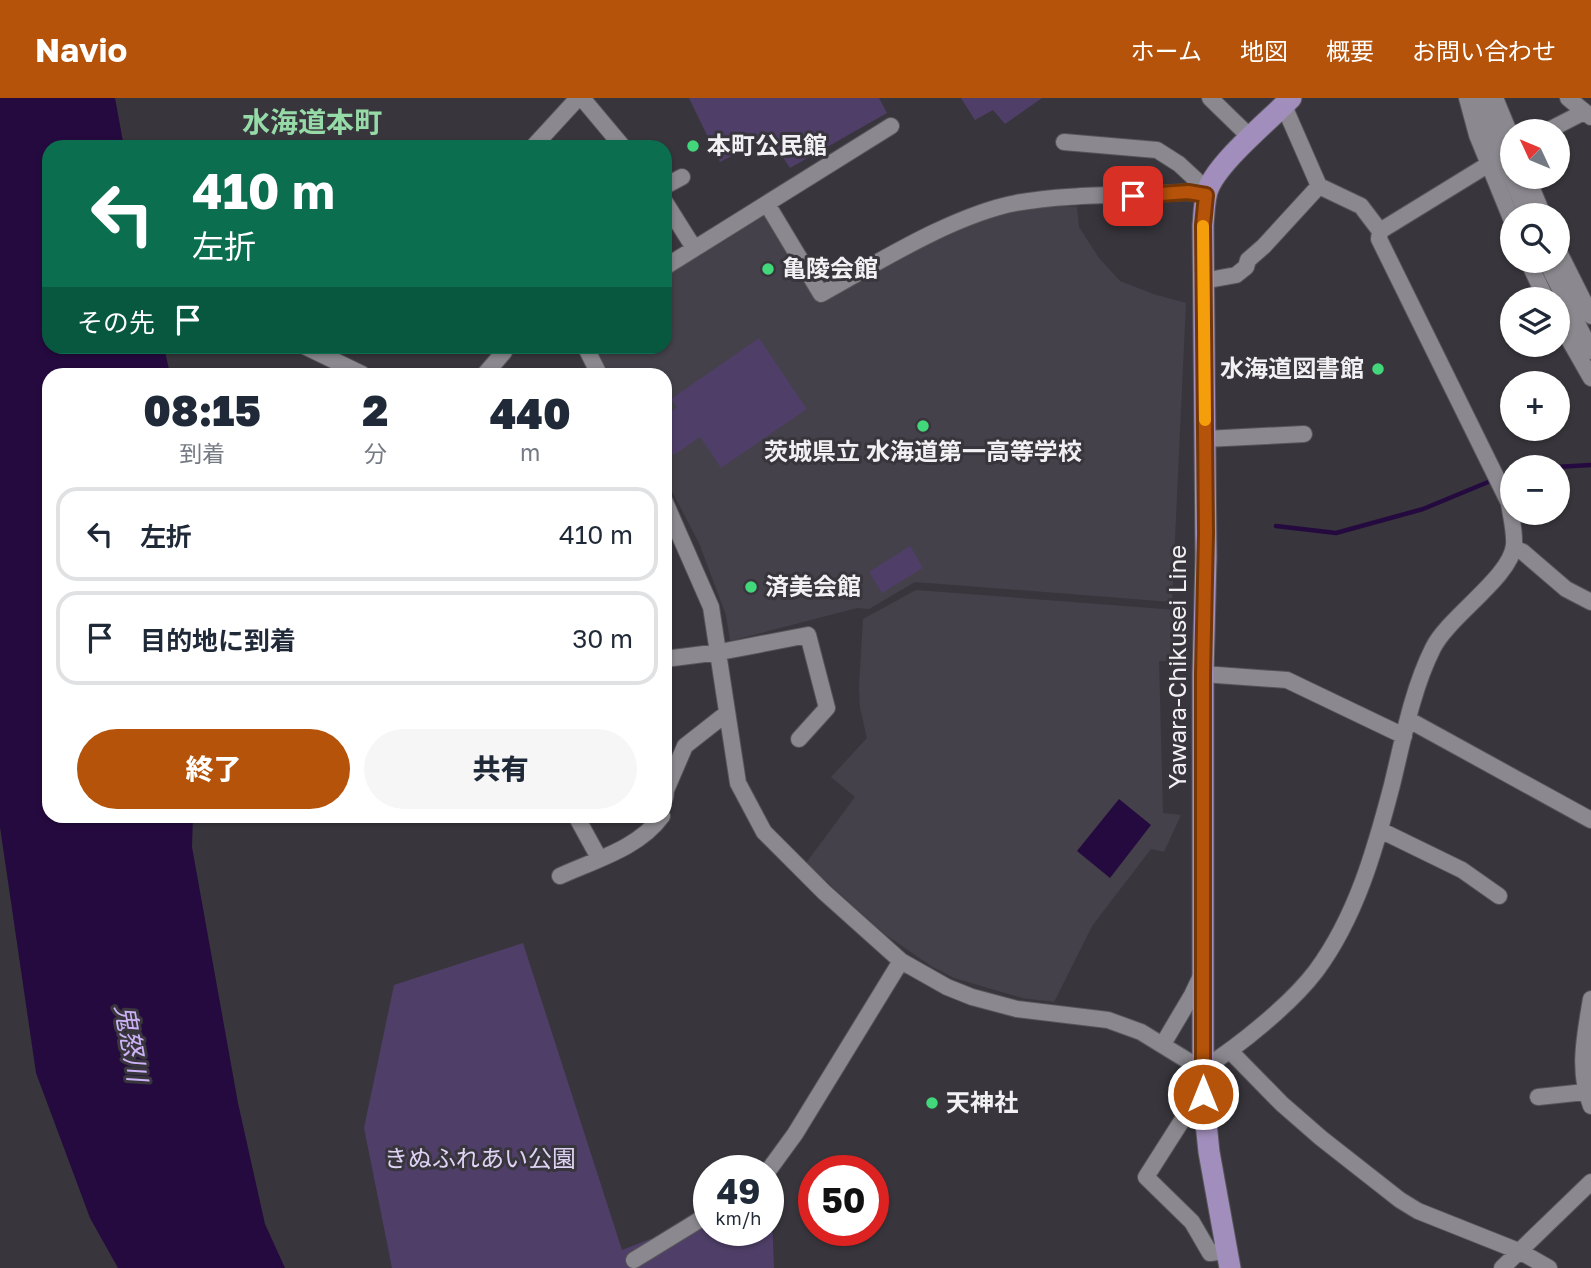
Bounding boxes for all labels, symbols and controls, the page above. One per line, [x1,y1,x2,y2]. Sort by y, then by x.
text: Navio [35,30,127,69]
text: ホーム [1131,36,1202,65]
text: 地図 [1240,36,1288,65]
text: 概要 [1326,36,1374,65]
text: お問い合わせ [1412,36,1556,65]
district label: 水海道本町 [242,105,382,138]
north arrow [1500,119,1570,189]
map controls [1500,119,1570,525]
place label: 本町公民館 [707,130,827,159]
marker: 本町公民館 [685,138,701,154]
text: 410 m [192,161,335,220]
pin [1103,166,1163,226]
icon: left [77,168,168,259]
icon: arrive [1114,177,1152,215]
button: search [1500,203,1570,273]
text: 左折 [192,227,256,265]
place label: 亀陵会館 [782,253,878,282]
marker: 亀陵会館 [760,261,776,277]
button: layers [1500,287,1570,357]
icon: arrive [169,301,207,339]
text: その先 [77,307,155,338]
place label: 水海道図書館 [1220,353,1364,382]
marker: 水海道図書館 [1370,361,1386,377]
button: + [1500,371,1570,441]
text: 08:15 [143,385,261,435]
text: 2 [362,385,388,435]
text: 440 [490,388,571,438]
marker: 茨城県立 水海道第一高等学校 [915,418,931,434]
place label: 茨城県立 水海道第一高等学校 [764,436,1082,465]
text: m [520,438,540,466]
text: 到着 [179,439,225,467]
text: 分 [364,439,387,467]
button: − [1500,455,1570,525]
icon: left [81,515,119,553]
text: 410 m [559,519,633,550]
text: 左折 [140,521,192,552]
street label: Yawara-Chikusei Line [1162,545,1191,789]
place label: 済美会館 [765,571,861,600]
marker: 済美会館 [743,579,759,595]
icon: arrive [81,619,119,657]
text: 30 m [572,623,633,654]
text: 目的地に到着 [140,625,296,656]
button: 終了 [77,729,350,809]
button: 共有 [364,729,637,809]
water label: 鬼怒川 [109,1002,154,1087]
position arrow [1166,1057,1240,1131]
place label: 天神社 [946,1087,1018,1116]
marker: 天神社 [924,1095,940,1111]
park label: きぬふれあい公園 [384,1143,576,1172]
speed limit sign: 50 [798,1155,889,1246]
text: 49 [716,1170,761,1212]
text: km/h [716,1207,761,1229]

